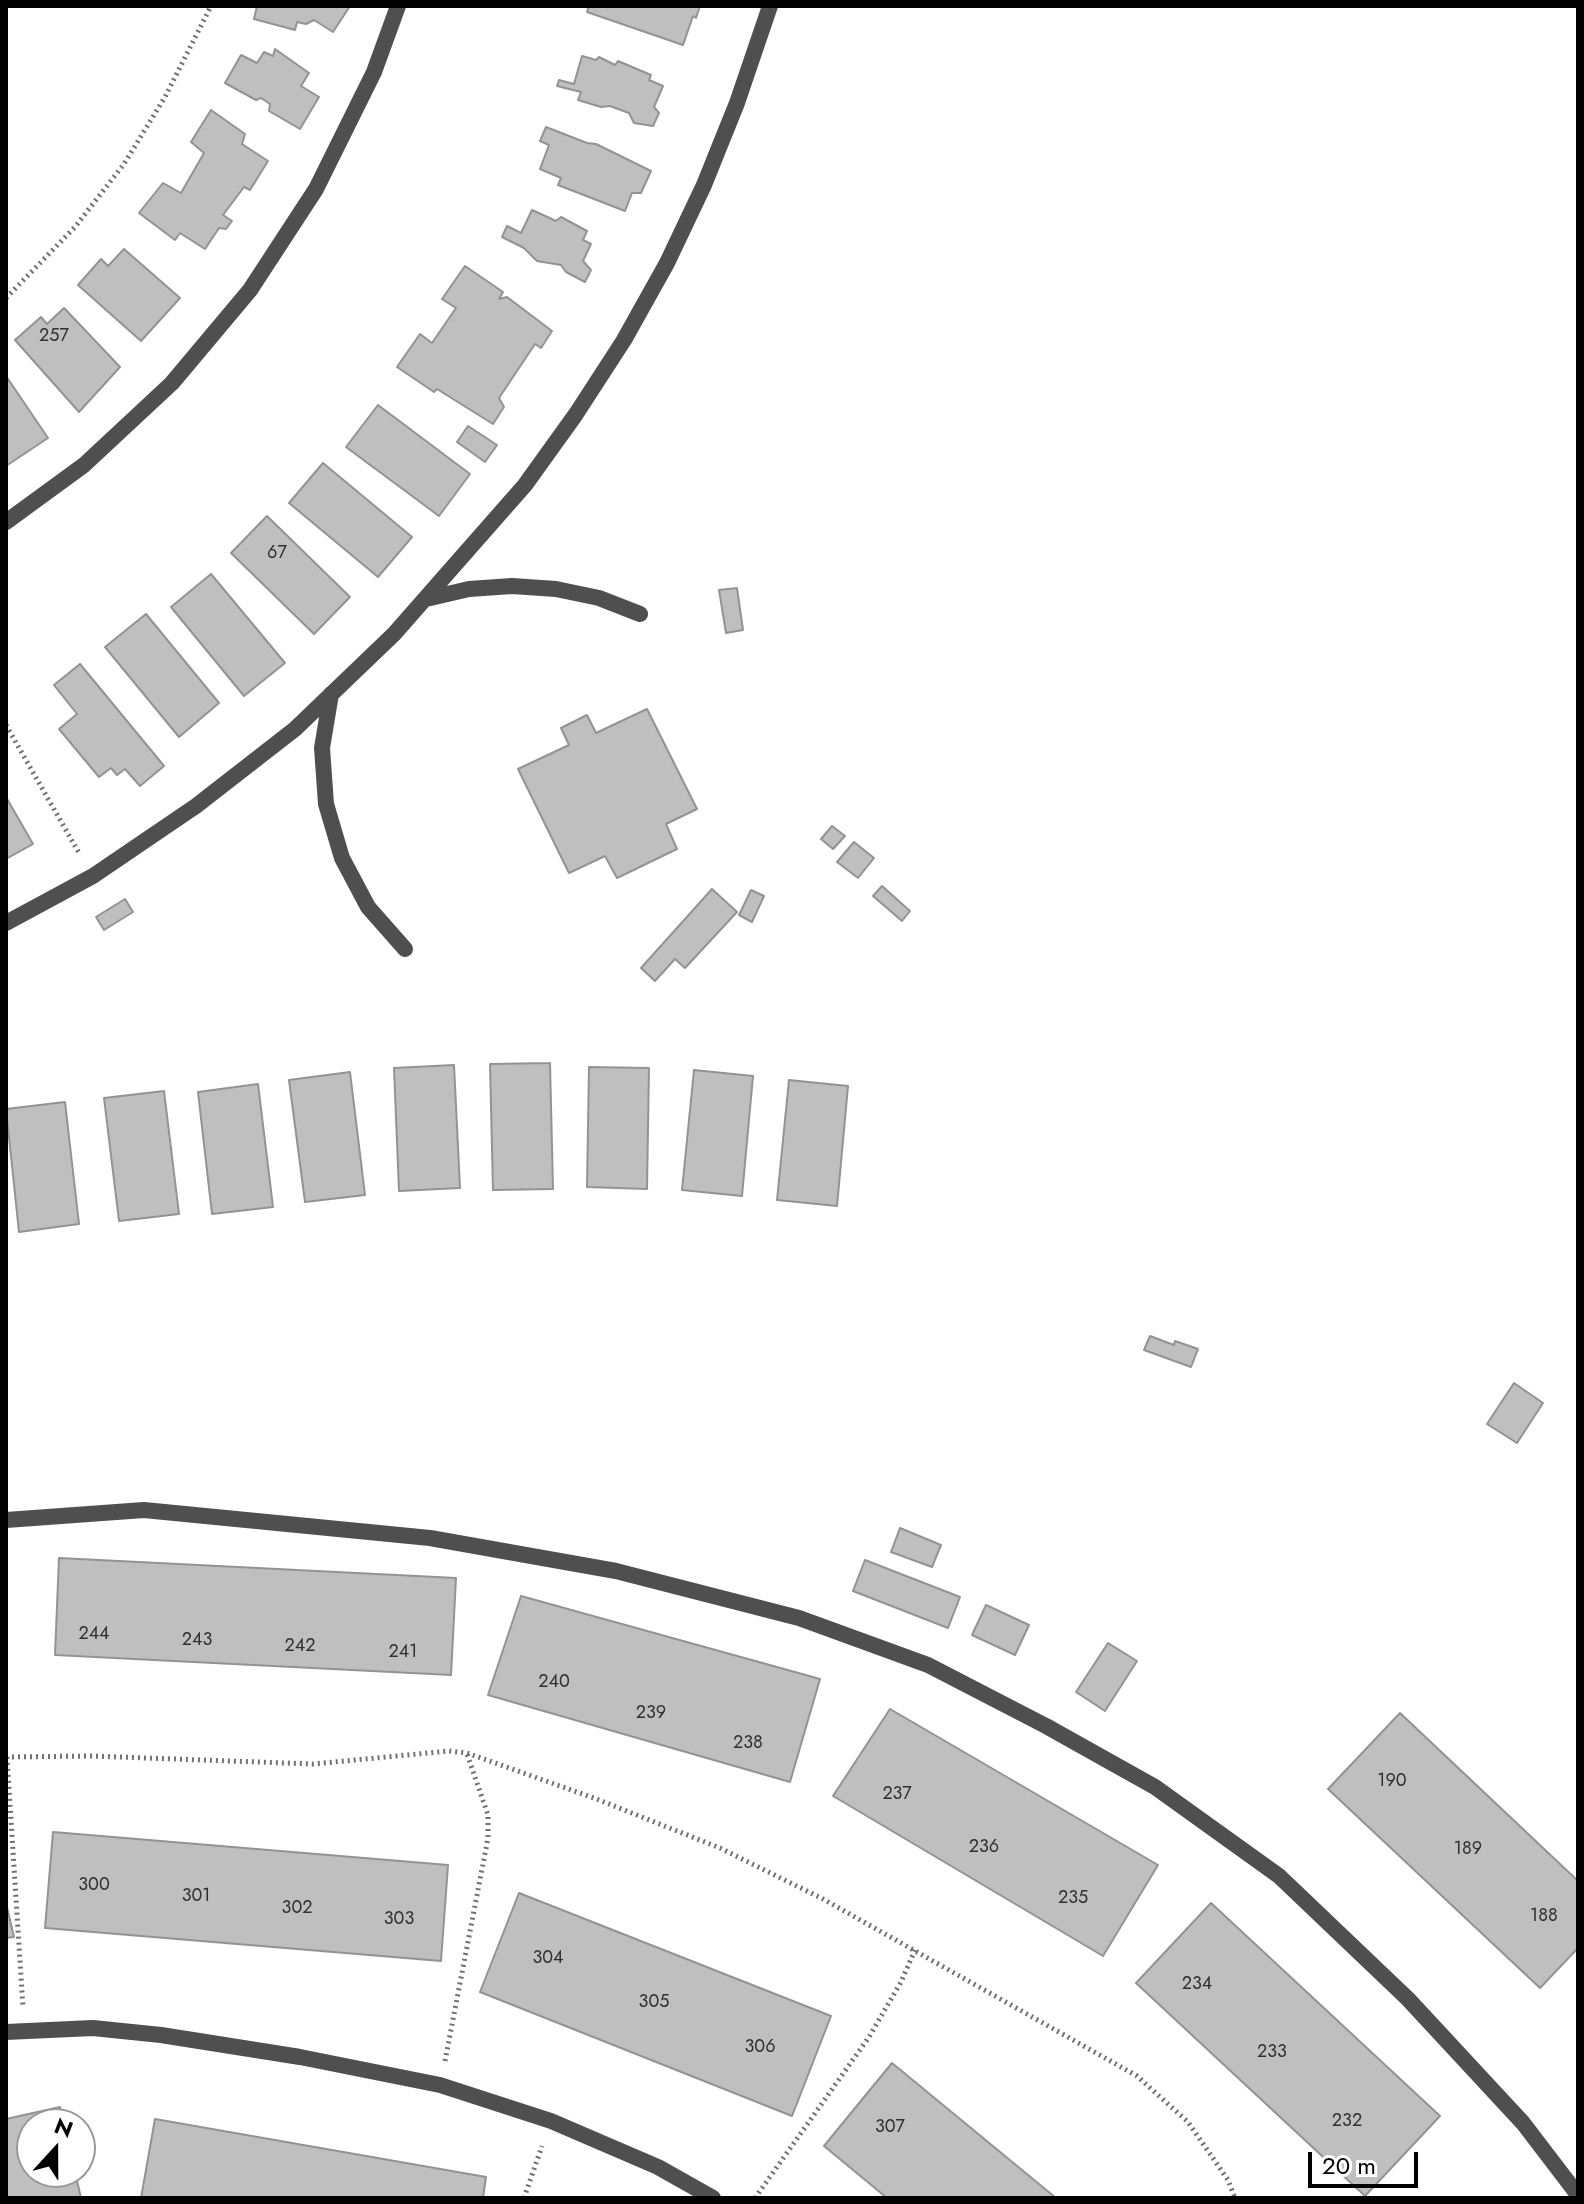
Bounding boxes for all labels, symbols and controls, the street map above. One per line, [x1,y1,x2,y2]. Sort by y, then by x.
house number: 257 [39,326,69,348]
house number: 67 [267,543,287,565]
house number: 244 [78,1624,110,1646]
house number: 243 [182,1630,212,1652]
house number: 242 [285,1636,315,1658]
house number: 241 [389,1642,417,1664]
house number: 240 [538,1672,570,1694]
house number: 239 [636,1703,666,1725]
house number: 238 [733,1733,763,1755]
house number: 190 [1377,1771,1407,1793]
house number: 237 [882,1784,912,1806]
house number: 236 [969,1837,999,1859]
house number: 189 [1454,1839,1482,1861]
house number: 300 [78,1875,110,1897]
house number: 301 [182,1886,210,1908]
house number: 235 [1058,1888,1088,1910]
house number: 302 [282,1898,312,1920]
house number: 188 [1530,1906,1558,1928]
house number: 303 [384,1909,414,1931]
house number: 304 [532,1948,564,1970]
house number: 234 [1182,1974,1212,1996]
house number: 305 [639,1992,669,2014]
house number: 306 [745,2037,775,2059]
house number: 233 [1257,2042,1287,2064]
north arrow [16,2108,96,2188]
text: N [50,2109,78,2146]
house number: 232 [1332,2111,1362,2133]
house number: 307 [875,2117,905,2139]
scale bar [1312,2136,1422,2186]
text: 20 m [1322,2148,1376,2183]

